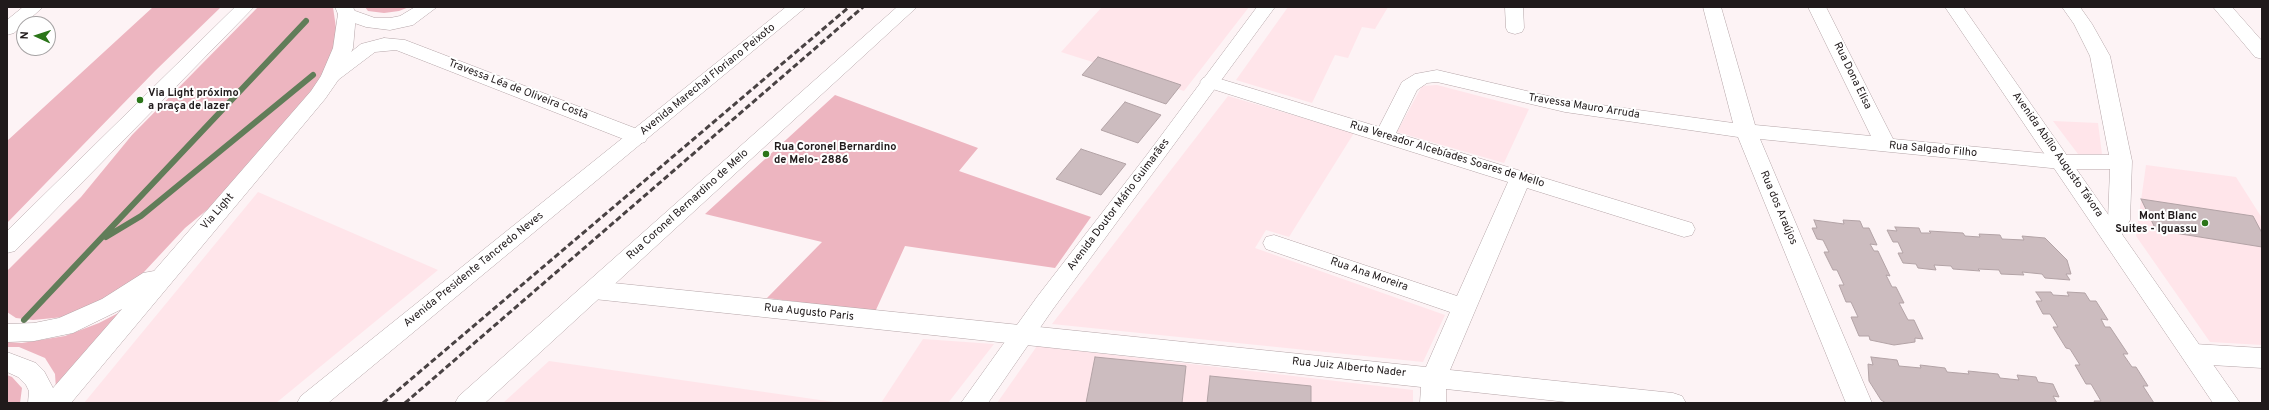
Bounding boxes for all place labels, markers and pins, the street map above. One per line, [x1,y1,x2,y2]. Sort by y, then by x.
place label: Via Light próximo a praça de lazer [148,87,239,113]
marker: Via Light próximo a praça de lazer [135,95,145,105]
place label: Rua Coronel Bernardino de Melo- 2886 [774,141,897,167]
marker: Rua Coronel Bernardino de Melo- 2886 [761,149,771,159]
place label: Mont Blanc Suites - Iguassu [2115,210,2197,236]
marker: Mont Blanc Suites - Iguassu [2200,218,2210,228]

